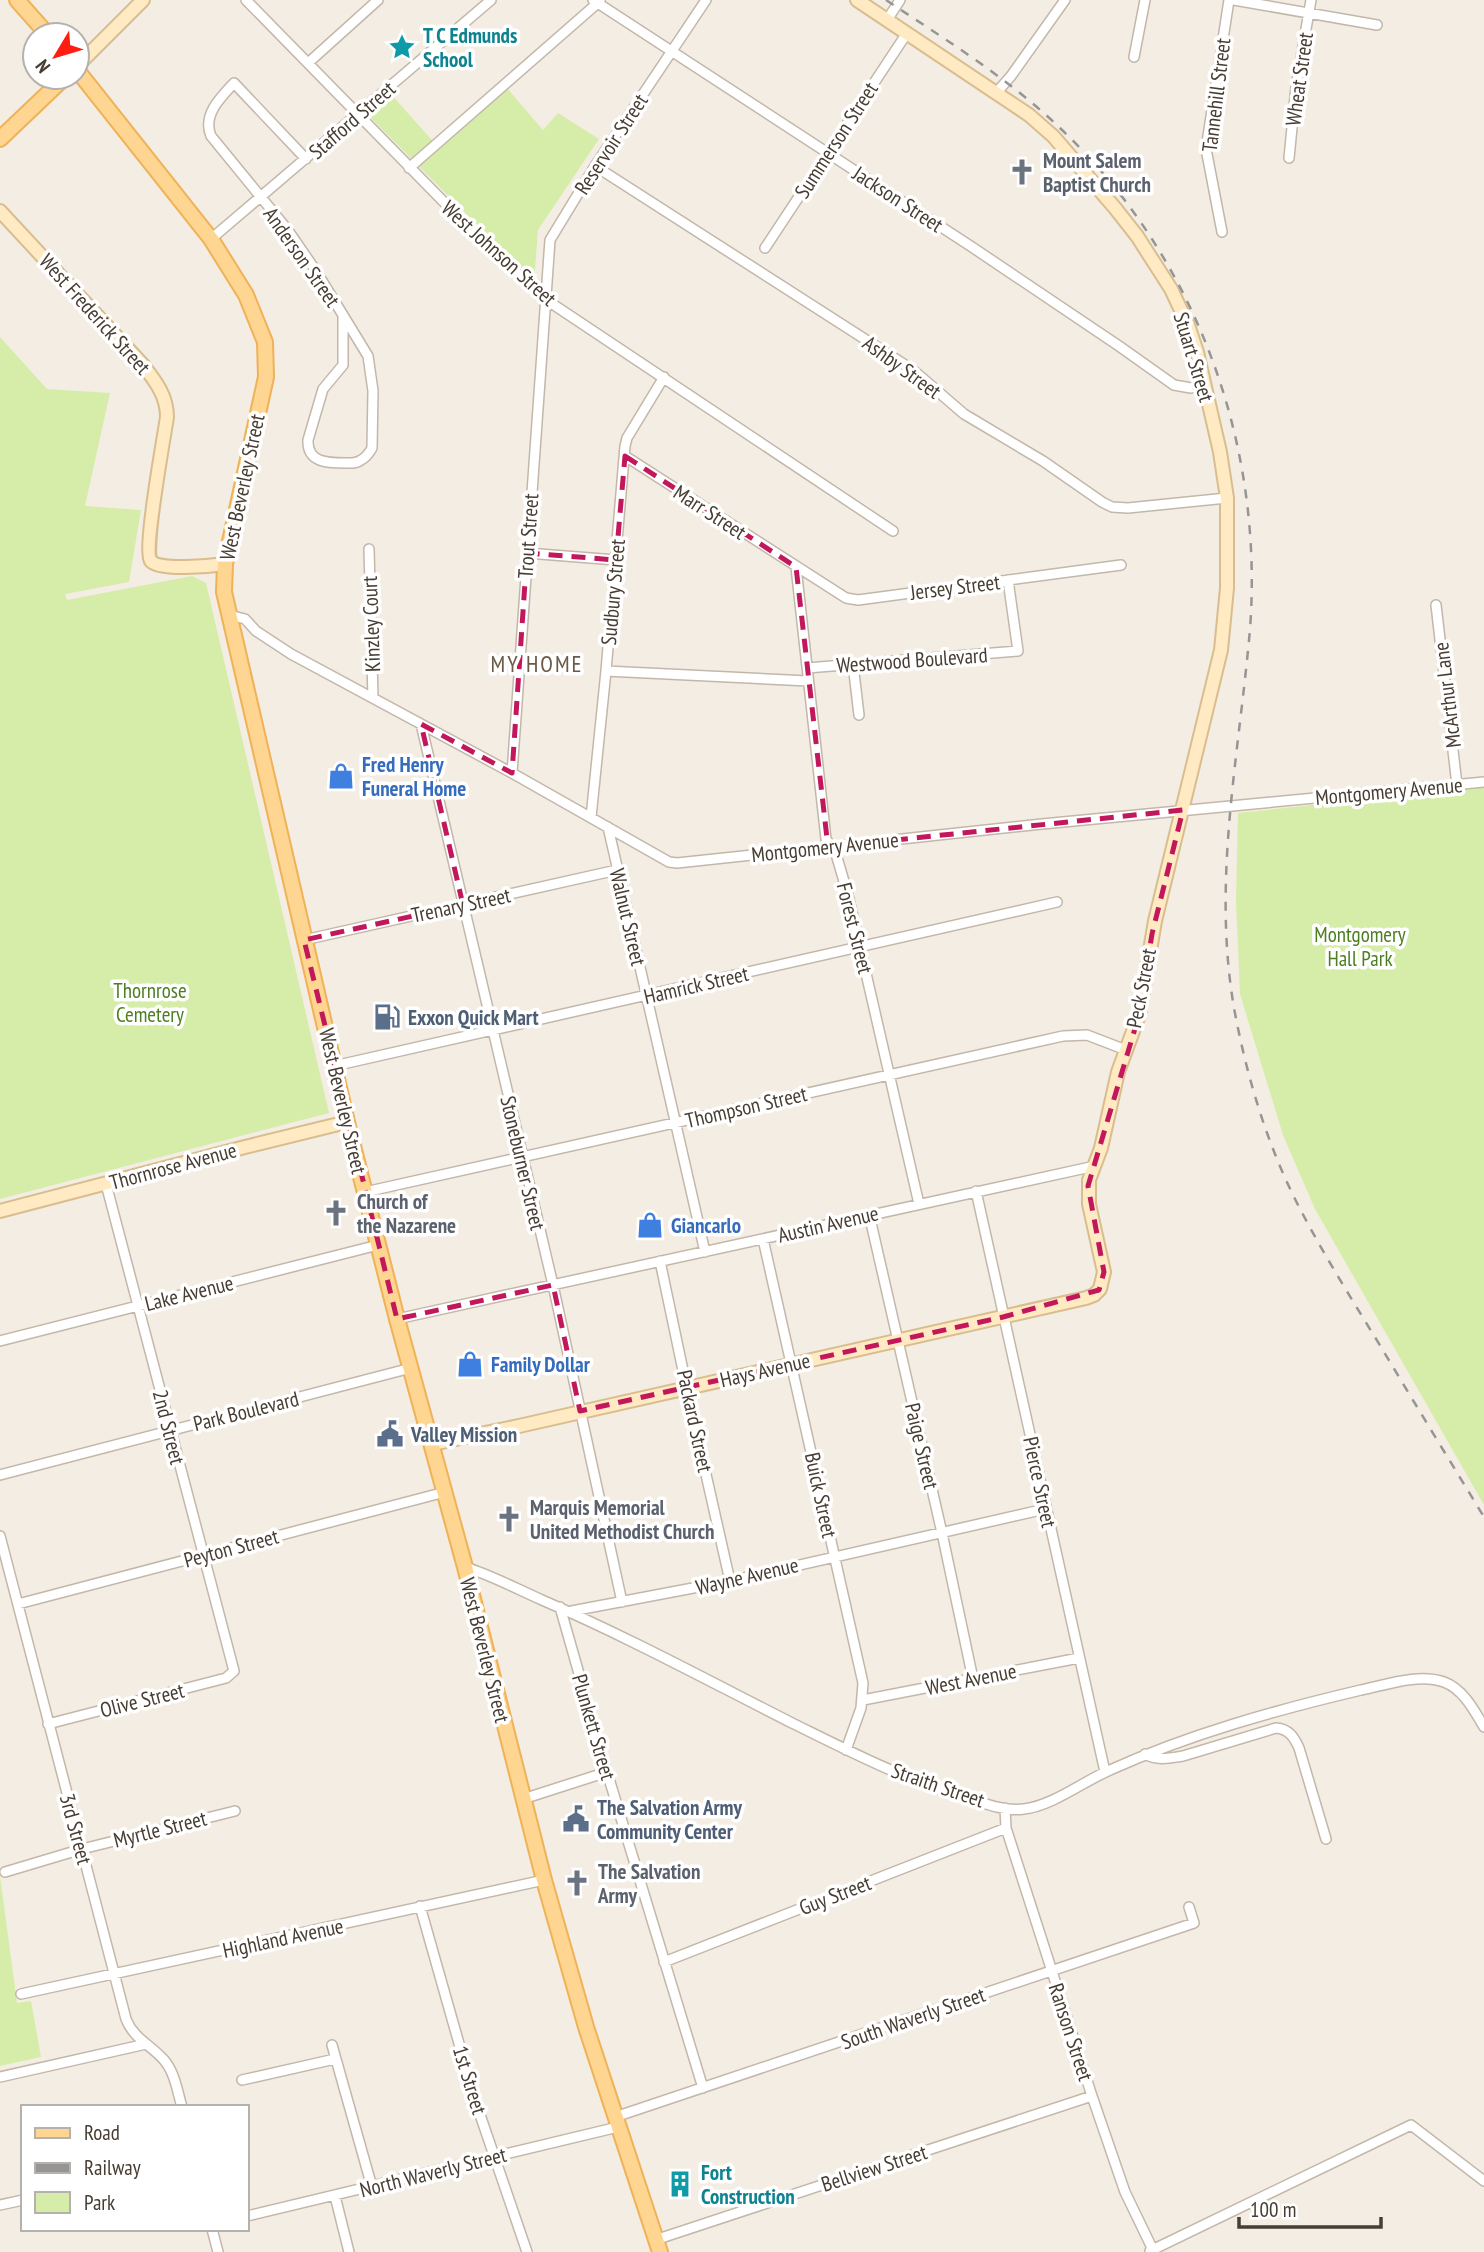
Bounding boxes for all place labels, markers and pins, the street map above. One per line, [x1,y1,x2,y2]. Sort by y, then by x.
place label: T C Edmunds School [423,22,517,73]
place icon: T C Edmunds School [387,32,417,62]
place label: Mount Salem Baptist Church [1043,147,1151,198]
church icon: Mount Salem Baptist Church [1007,157,1037,187]
place label: Fred Henry Funeral Home [362,751,466,802]
shop icon: Fred Henry Funeral Home [326,761,356,791]
fuel station icon: Exxon Quick Mart [372,1002,402,1032]
place label: Exxon Quick Mart [408,1004,539,1031]
place label: Church of the Nazarene [357,1188,456,1239]
church icon: Church of the Nazarene [321,1198,351,1228]
shop icon: Giancarlo [635,1210,665,1240]
place label: Giancarlo [671,1212,741,1239]
shop icon: Family Dollar [455,1349,485,1379]
place label: Family Dollar [491,1351,591,1378]
public building icon: Valley Mission [375,1419,405,1449]
place label: Valley Mission [410,1421,517,1448]
place label: Marquis Memorial United Methodist Church [530,1494,714,1545]
church icon: Marquis Memorial United Methodist Church [494,1504,524,1534]
place label: The Salvation Army Community Center [597,1794,743,1845]
public building icon: The Salvation Army Community Center [561,1804,591,1834]
place label: The Salvation Army [597,1858,700,1909]
church icon: The Salvation Army [562,1868,592,1898]
place label: Fort Construction [701,2159,795,2210]
building icon: Fort Construction [665,2169,695,2199]

